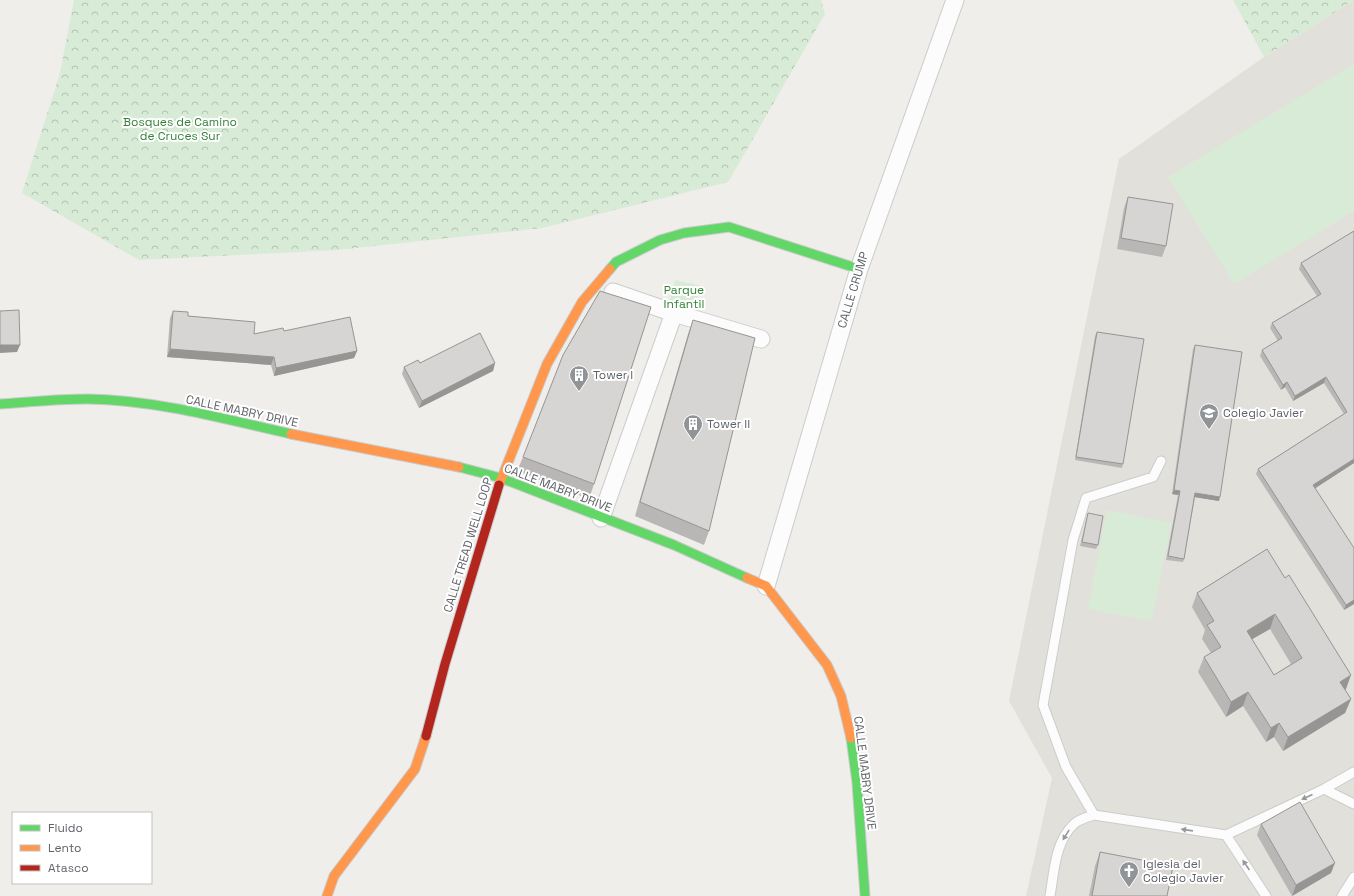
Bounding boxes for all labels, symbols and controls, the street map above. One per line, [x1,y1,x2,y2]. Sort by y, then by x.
park label: Bosques de Camino de Cruces Sur [123,114,237,144]
street label: CALLE CRUMP [834,250,872,330]
park label: Parque Infantil [664,282,704,312]
building icon: Tower I [568,364,590,392]
place label: Tower I [593,367,633,383]
street label: CALLE MABRY DRIVE [184,391,300,431]
school or university icon: Colegio Javier [1198,402,1220,430]
place label: Colegio Javier [1223,405,1304,421]
building icon: Tower II [682,413,704,441]
place label: Tower II [707,416,750,432]
street label: CALLE MABRY DRIVE [502,460,614,516]
street label: CALLE TREAD WELL LOOP [440,476,496,614]
street label: CALLE MABRY DRIVE [850,715,880,831]
one-way arrow [1302,794,1313,800]
legend [12,812,152,884]
text: Fluido [48,820,83,836]
one-way arrow [1181,827,1193,833]
one-way arrow [1063,829,1070,841]
text: Lento [48,840,82,856]
place label: Iglesia del Colegio Javier [1143,856,1224,886]
text: Atasco [48,860,89,876]
church icon: Iglesia del Colegio Javier [1118,860,1140,888]
one-way arrow [1242,860,1250,871]

